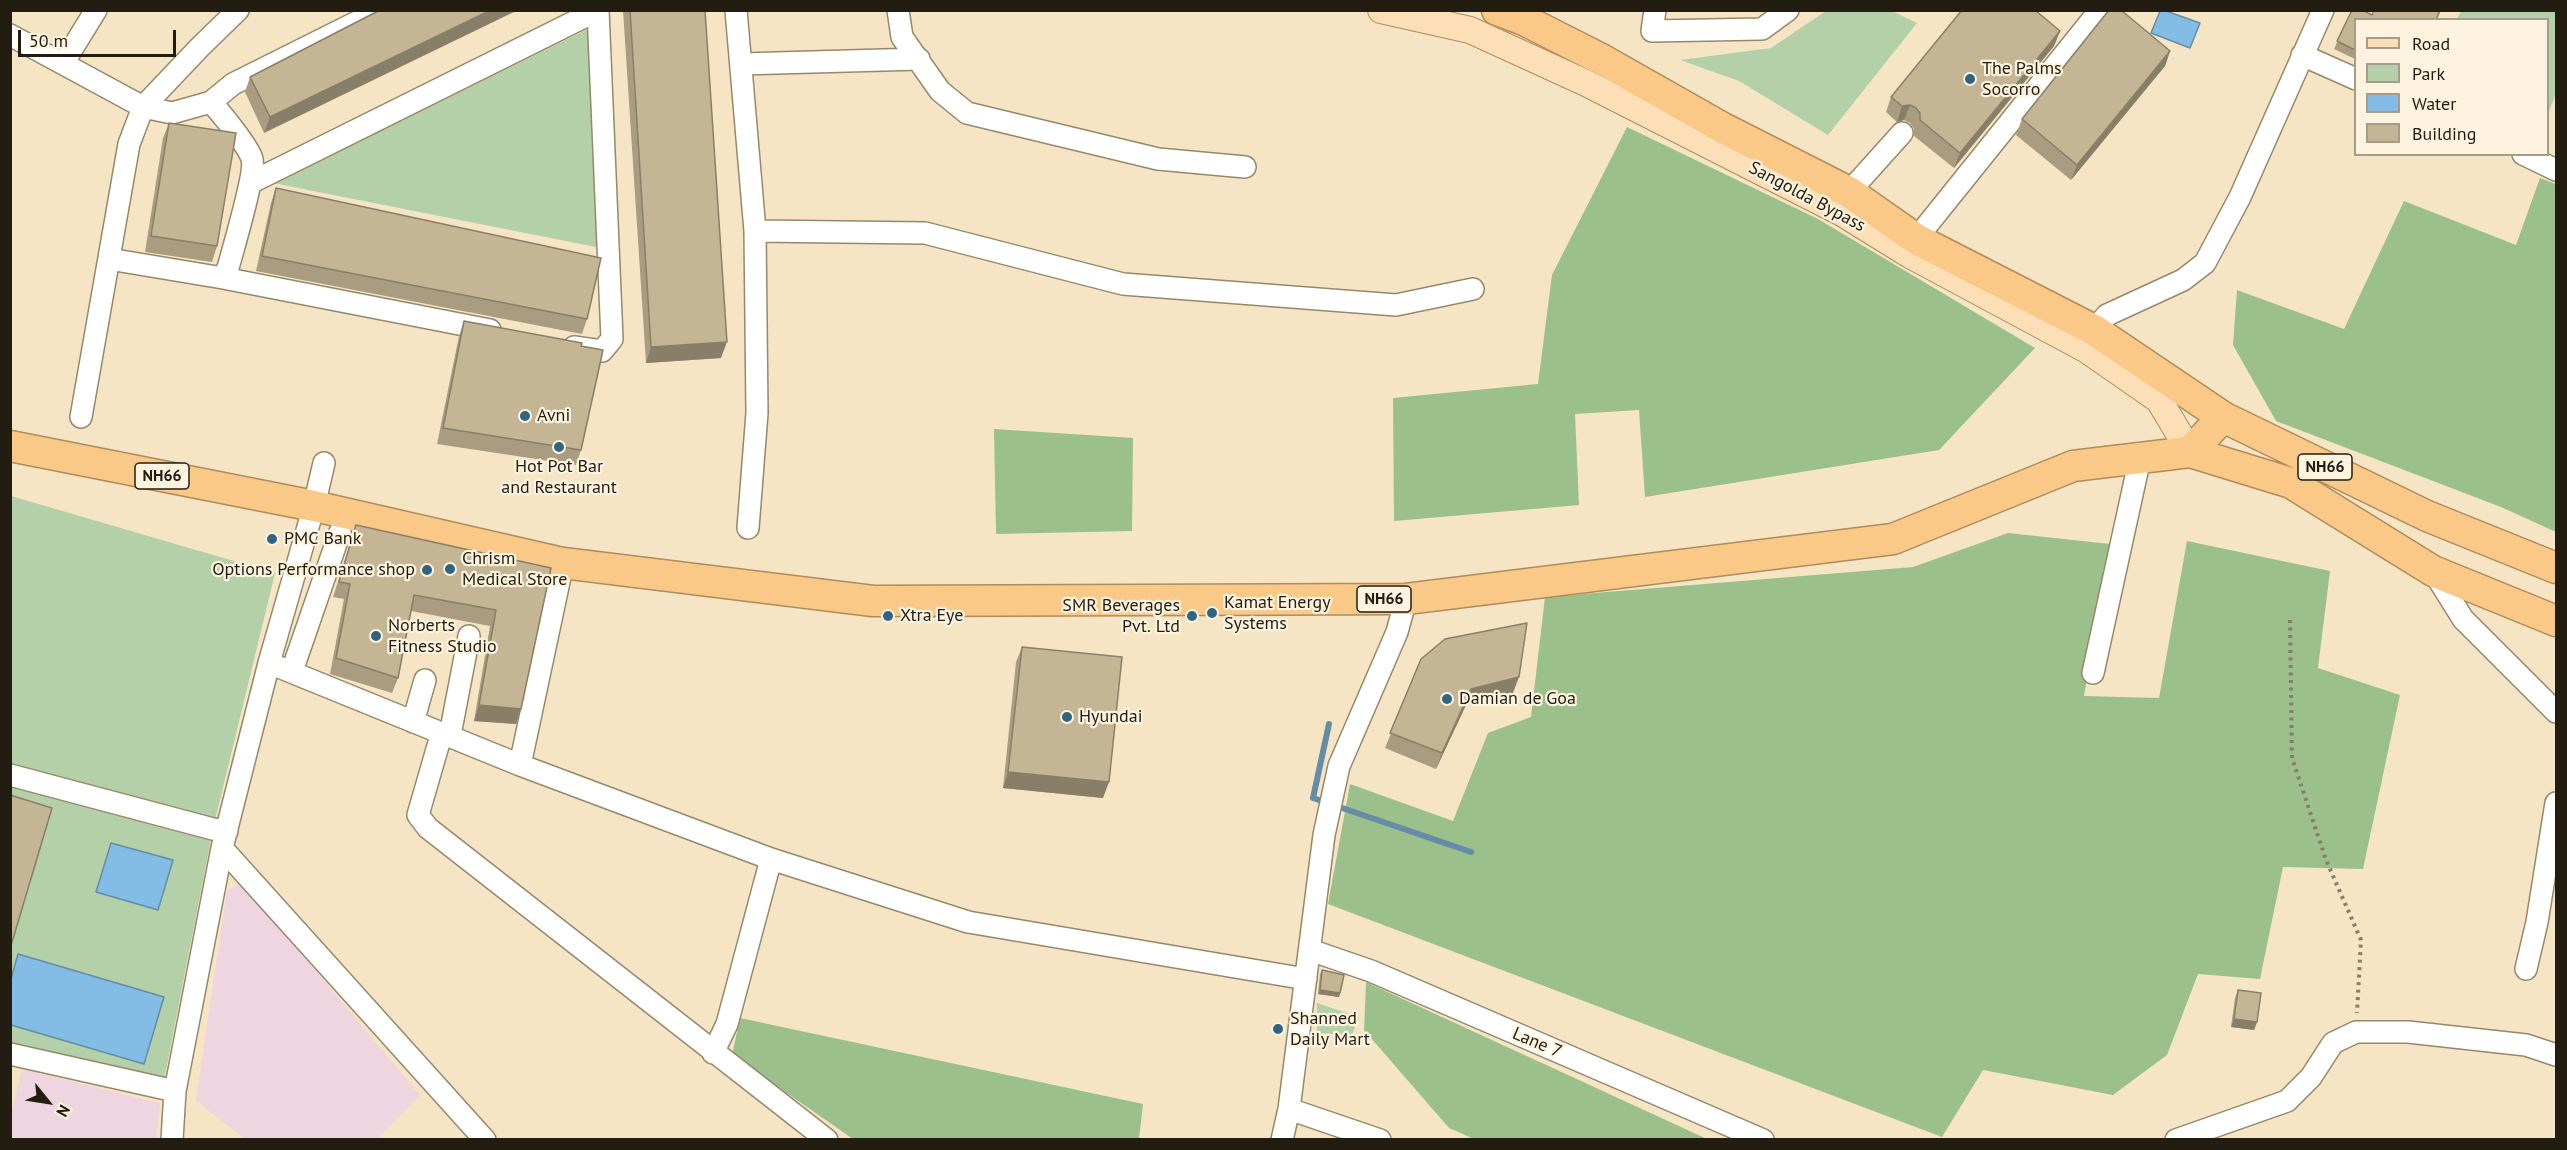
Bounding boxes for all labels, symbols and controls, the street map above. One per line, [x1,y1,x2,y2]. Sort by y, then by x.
scale bar [21,18,178,56]
legend [2354,18,2549,156]
text: 50 m [29,29,68,52]
text: Road [2412,32,2450,55]
place label: The Palms Socorro [1982,58,2062,100]
text: Park [2412,62,2445,85]
marker: The Palms Socorro [1963,72,1977,86]
text: Water [2412,92,2456,115]
text: Building [2412,122,2476,145]
street label: Sangolda Bypass [1745,157,1869,237]
place label: Avni [537,405,570,427]
marker: Avni [518,409,532,423]
marker: Hot Pot Bar and Restaurant [552,440,566,454]
road number: NH66 [2298,454,2352,480]
place label: Hot Pot Bar and Restaurant [501,456,617,498]
road number: NH66 [135,463,189,489]
place label: PMC Bank [284,528,361,550]
marker: PMC Bank [265,532,279,546]
place label: Chrism Medical Store [462,548,567,590]
place label: Options Performance shop [212,559,415,581]
marker: Chrism Medical Store [443,562,457,576]
marker: Options Performance shop [420,563,434,577]
road number: NH66 [1357,586,1411,612]
place label: Kamat Energy Systems [1224,592,1331,634]
place label: SMR Beverages Pvt. Ltd [1062,595,1180,638]
place label: Xtra Eye [900,605,963,627]
marker: Kamat Energy Systems [1205,606,1219,620]
marker: Xtra Eye [881,609,895,623]
marker: SMR Beverages Pvt. Ltd [1185,609,1199,623]
place label: Norberts Fitness Studio [388,615,497,658]
marker: Norberts Fitness Studio [369,629,383,643]
place label: Damian de Goa [1459,688,1576,710]
marker: Damian de Goa [1440,692,1454,706]
place label: Hyundai [1079,706,1142,728]
marker: Hyundai [1060,710,1074,724]
place label: Shanned Daily Mart [1290,1008,1370,1050]
marker: Shanned Daily Mart [1271,1022,1285,1036]
street label: Lane 7 [1509,1023,1565,1063]
north arrow [18,1072,78,1132]
text: N [52,1101,75,1121]

